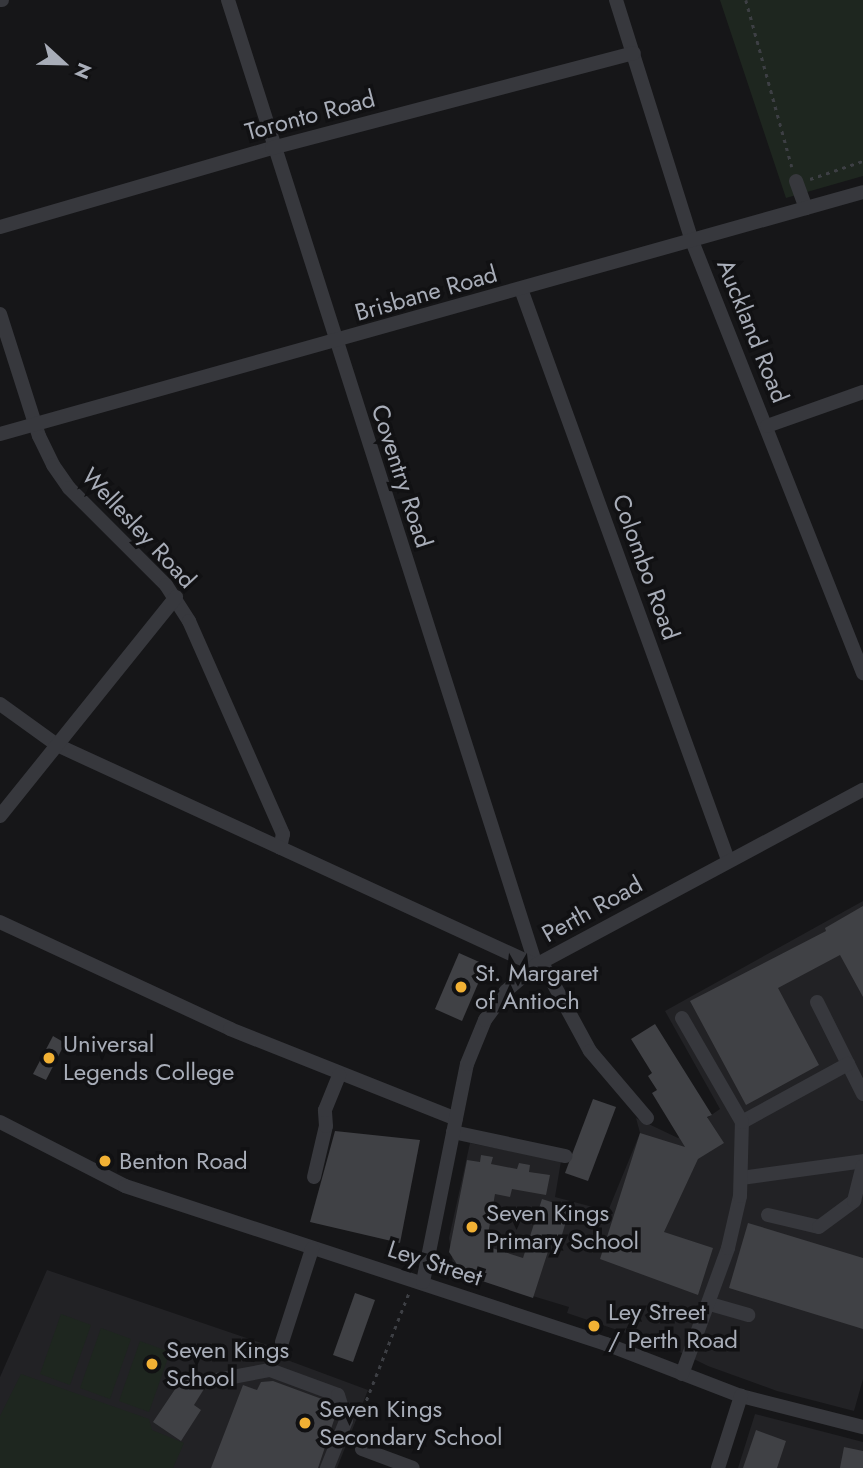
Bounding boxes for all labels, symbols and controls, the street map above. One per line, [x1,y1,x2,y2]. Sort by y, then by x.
north arrow [28,28,98,98]
text: N [68,59,98,83]
street label: Toronto Road [242,84,378,146]
street label: Auckland Road [711,255,795,407]
street label: Brisbane Road [352,259,500,327]
street label: Coventry Road [365,401,439,551]
street label: Wellesley Road [76,462,202,594]
street label: Colombo Road [606,490,686,644]
street label: Perth Road [537,870,647,948]
place label: St. Margaret of Antioch [475,959,598,1015]
marker: St. Margaret of Antioch [453,979,469,995]
place label: Universal Legends College [63,1030,234,1086]
marker: Universal Legends College [41,1050,57,1066]
place label: Benton Road [119,1147,248,1175]
marker: Benton Road [97,1153,113,1169]
place label: Seven Kings Primary School [486,1199,639,1255]
marker: Seven Kings Primary School [464,1219,480,1235]
street label: Ley Street [384,1234,486,1292]
place label: Ley Street / Perth Road [608,1298,738,1354]
marker: Ley Street / Perth Road [586,1318,602,1334]
place label: Seven Kings School [166,1336,289,1392]
marker: Seven Kings School [144,1356,160,1372]
place label: Seven Kings Secondary School [319,1395,503,1451]
marker: Seven Kings Secondary School [297,1415,313,1431]

